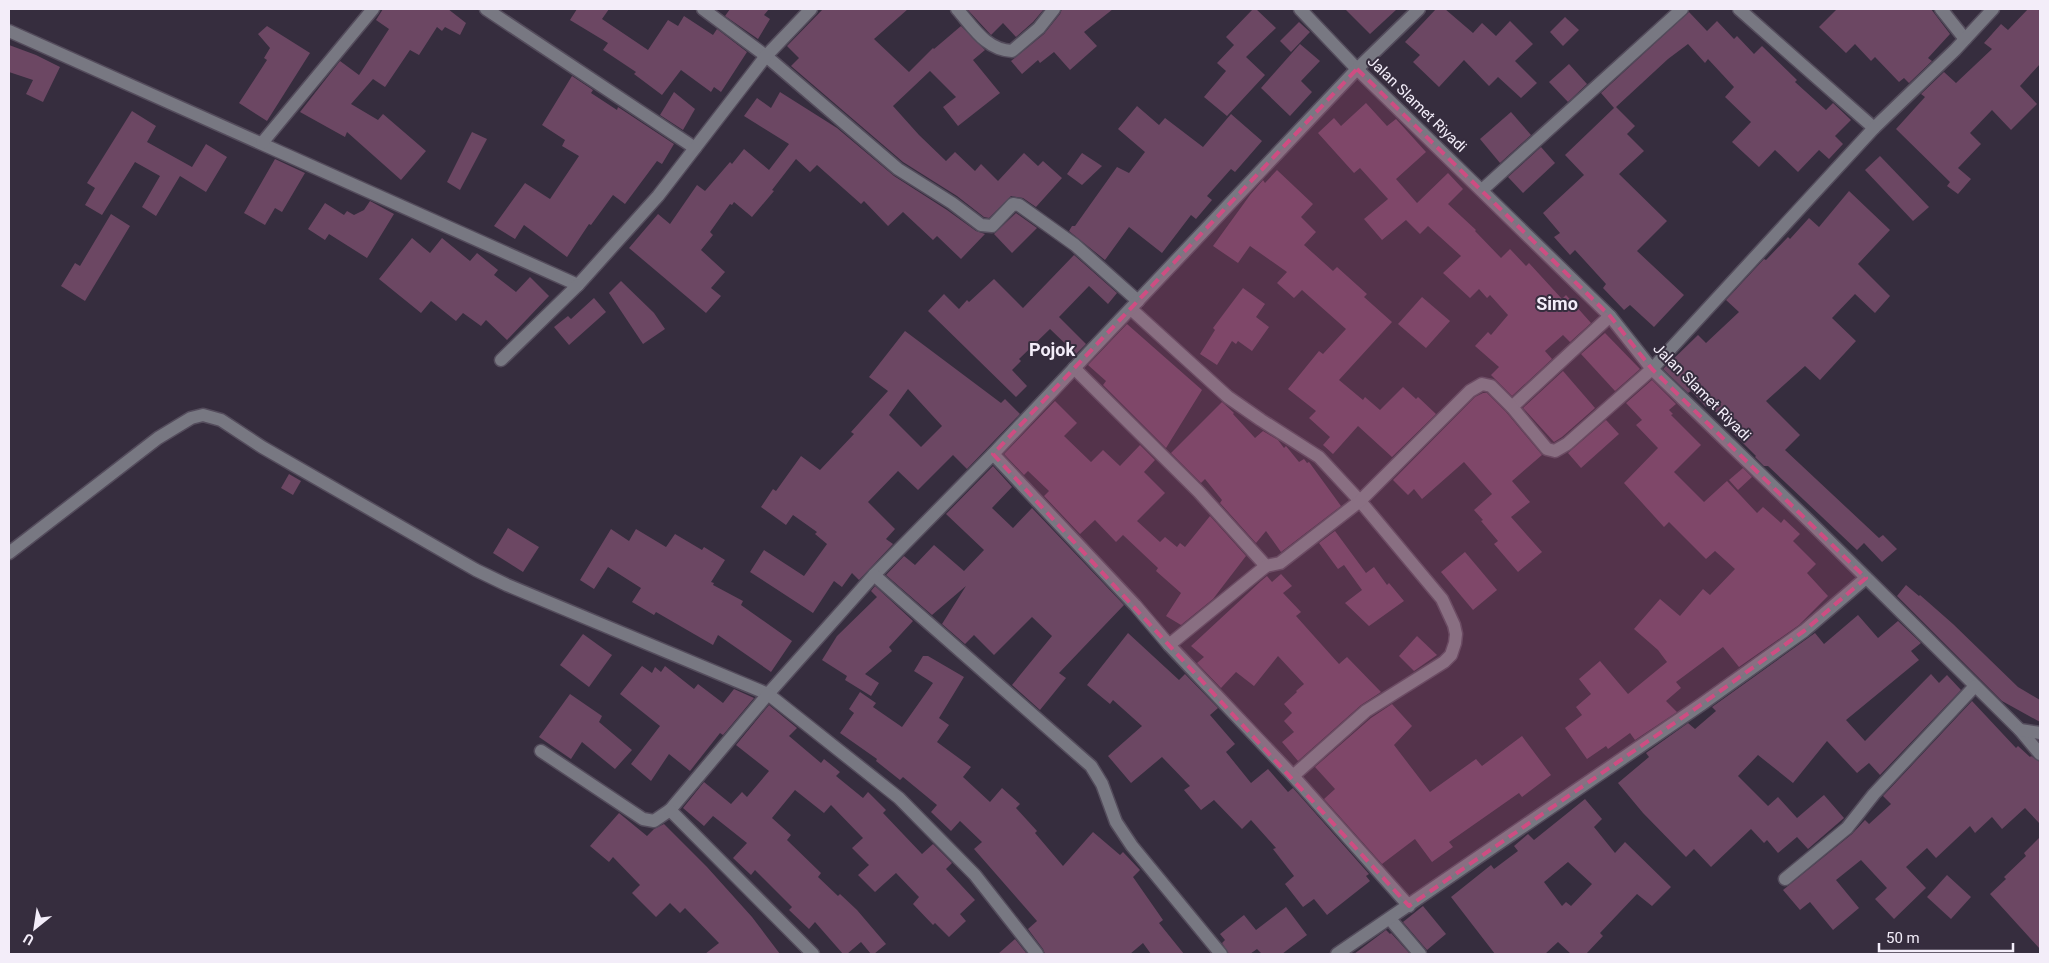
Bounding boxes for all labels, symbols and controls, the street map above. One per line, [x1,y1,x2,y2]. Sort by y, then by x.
street label: Jalan Slamet Riyadi [1364,52,1470,156]
district label: Simo [1536,293,1578,314]
district label: Pojok [1029,339,1075,360]
street label: Jalan Slamet Riyadi [1649,339,1755,445]
north arrow [10,903,60,953]
scale bar [1879,920,2013,952]
text: 50 m [1886,929,1920,947]
text: U [21,930,36,948]

